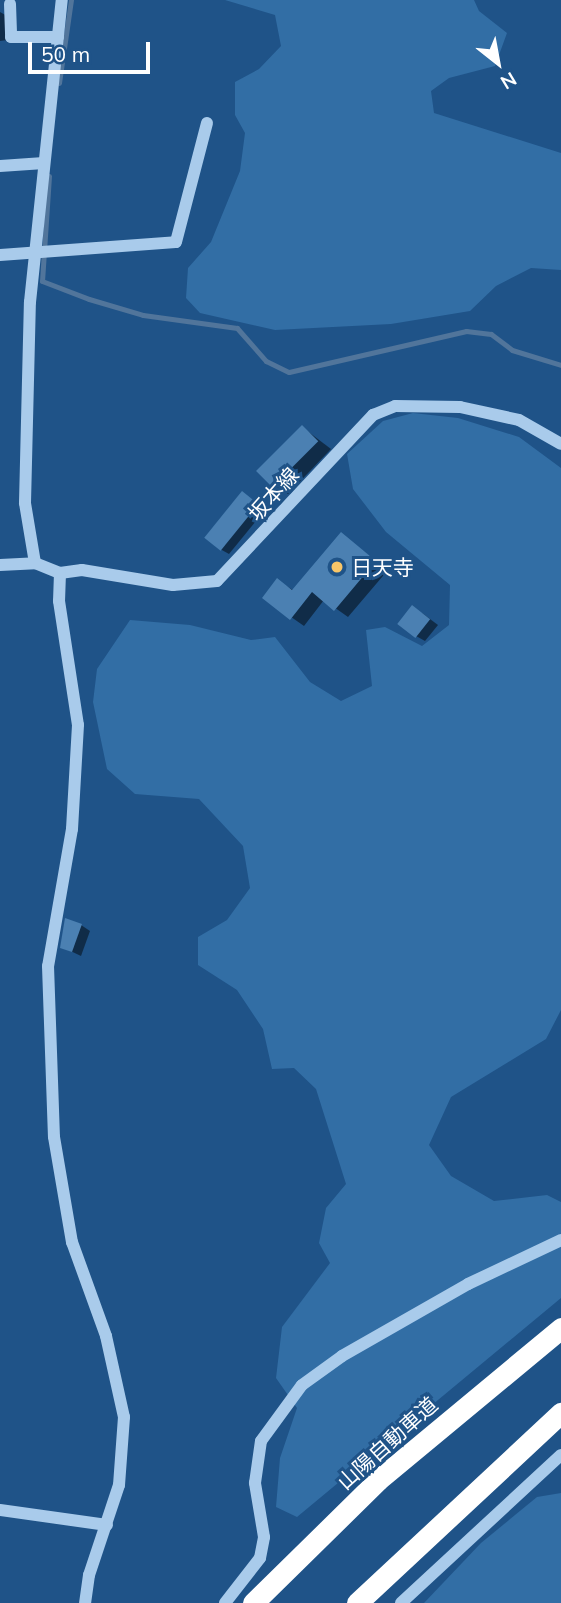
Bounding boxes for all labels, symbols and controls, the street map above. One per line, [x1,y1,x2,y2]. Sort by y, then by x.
scale bar [32,28,154,72]
north arrow [463,28,533,98]
text: 50 m [41,41,90,67]
text: N [496,67,521,95]
street label: 坂本線 [243,462,303,526]
place label: 日天寺 [351,554,414,580]
marker: 日天寺 [329,559,345,575]
street label: 山陽自動車道 [332,1391,442,1495]

